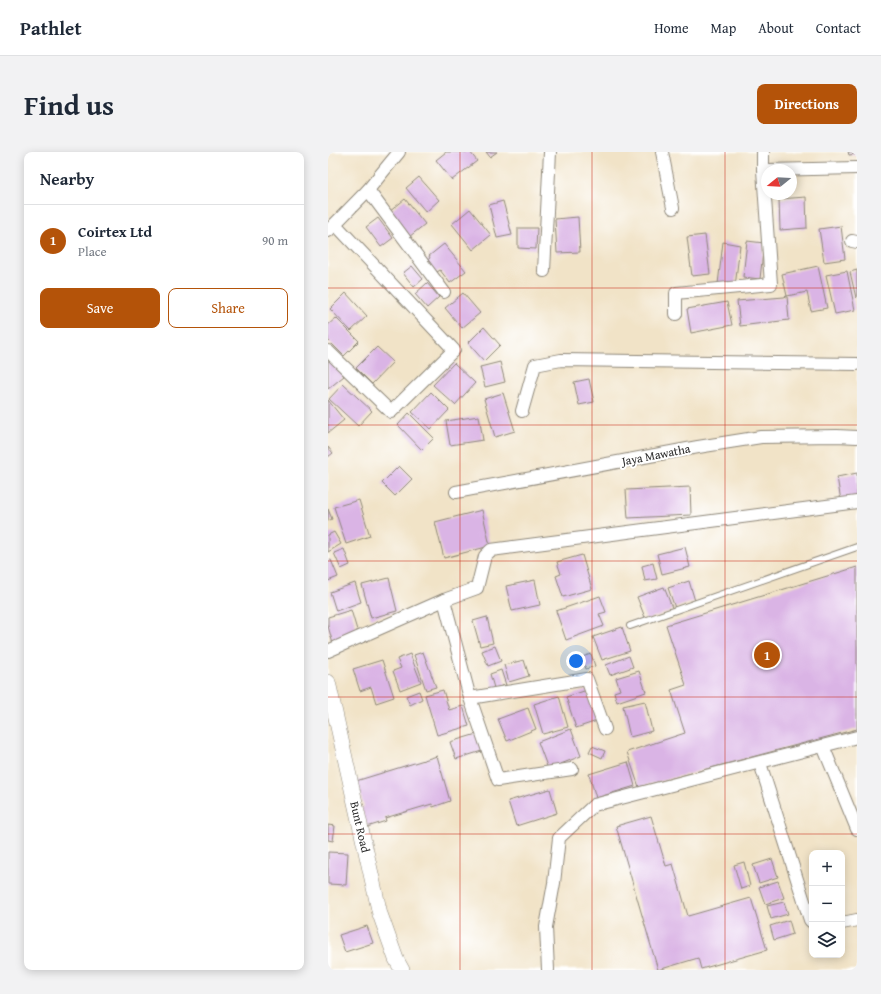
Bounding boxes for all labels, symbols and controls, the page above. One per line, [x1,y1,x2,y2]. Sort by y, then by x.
text: Pathlet [20,14,82,42]
text: Home [654,18,689,38]
text: Map [711,18,736,38]
text: About [758,18,794,38]
text: Contact [816,18,861,38]
text: Find us [24,84,114,125]
button: Directions [757,84,857,124]
north arrow [761,164,797,200]
text: Nearby [40,166,94,191]
text: Coirtex Ltd [78,221,152,242]
text: 1 [50,231,56,250]
text: 90 m [262,231,288,250]
text: Place [78,242,107,261]
button: Save [40,288,160,328]
button: Share [168,288,288,328]
street label: Jaya Mawatha [618,439,692,470]
pin: 1 [754,640,780,670]
your location [566,651,586,671]
street label: Bunt Road [346,800,375,855]
map controls [809,850,845,958]
button: + [809,850,845,886]
button: − [809,886,845,922]
button: layers [809,922,845,958]

